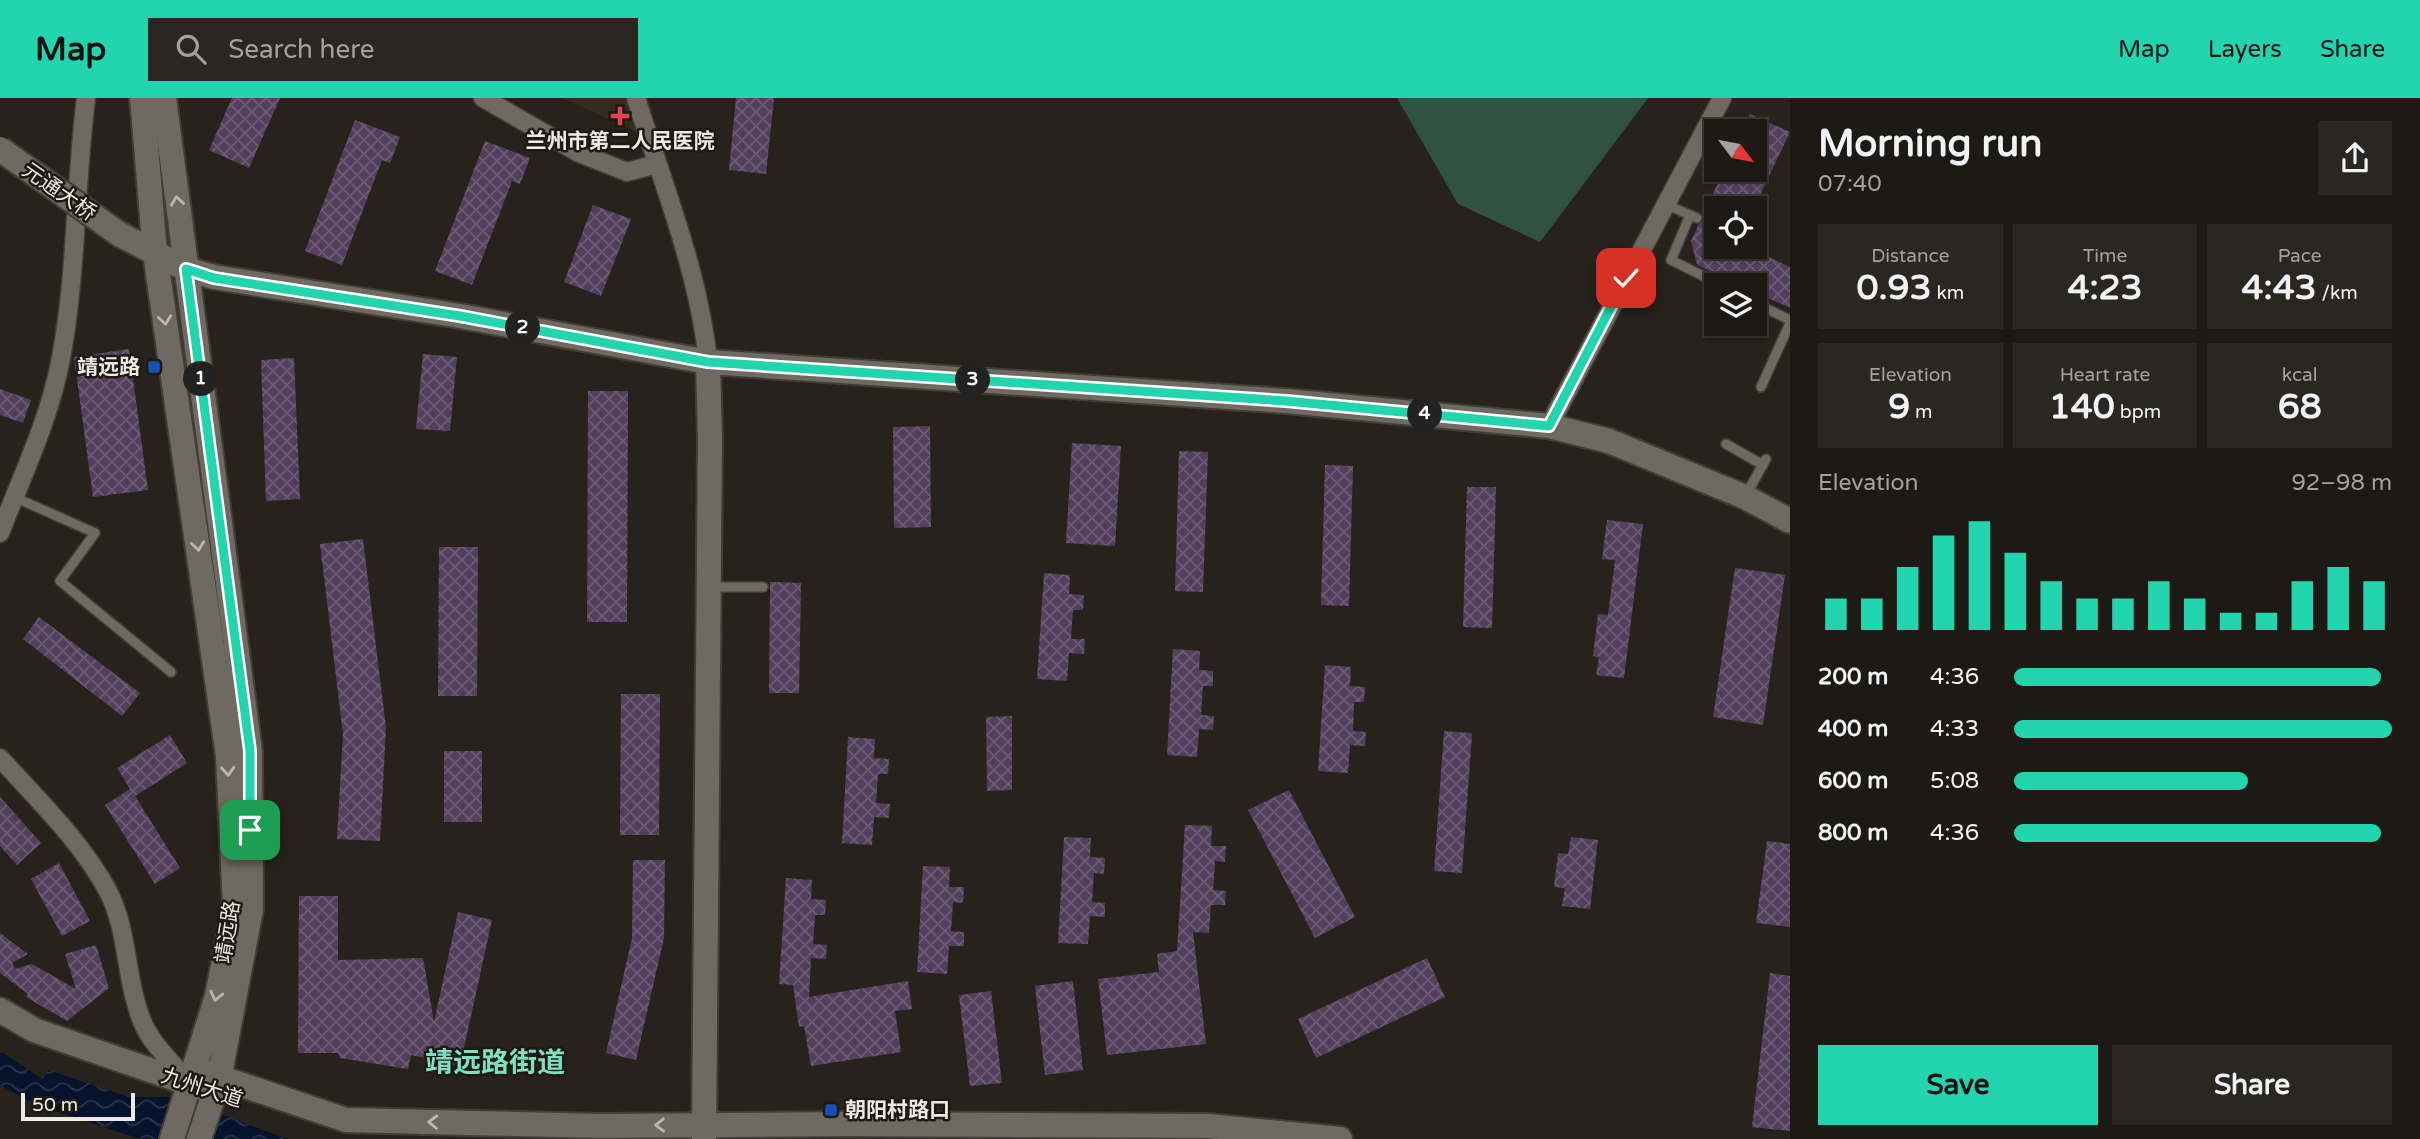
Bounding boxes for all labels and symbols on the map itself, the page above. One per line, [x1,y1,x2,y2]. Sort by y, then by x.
marker: 兰州市第二人民医院 [610,106,630,126]
north arrow [1704,119,1768,182]
place label: 兰州市第二人民医院 [526,129,715,154]
street label: 元通大桥 [17,158,101,226]
one-way arrow [170,195,185,207]
pin [1596,248,1656,308]
pin: 2 [505,310,540,345]
one-way arrow [157,314,172,326]
place label: 靖远路 [77,355,140,380]
marker: 靖远路 [146,359,162,375]
pin: 1 [184,362,218,396]
pin: 3 [956,362,990,398]
pin: 4 [1408,396,1442,432]
one-way arrow [190,540,205,551]
one-way arrow [221,766,236,777]
pin [220,800,280,860]
street label: 靖远路 [211,899,245,965]
one-way arrow [210,990,224,1002]
district label: 靖远路街道 [425,1046,565,1080]
street label: 九州大道 [158,1063,246,1113]
scale bar [21,1090,135,1122]
place label: 朝阳村路口 [845,1098,950,1123]
marker: 朝阳村路口 [823,1102,839,1118]
one-way arrow [427,1115,438,1130]
one-way arrow [655,1118,666,1133]

